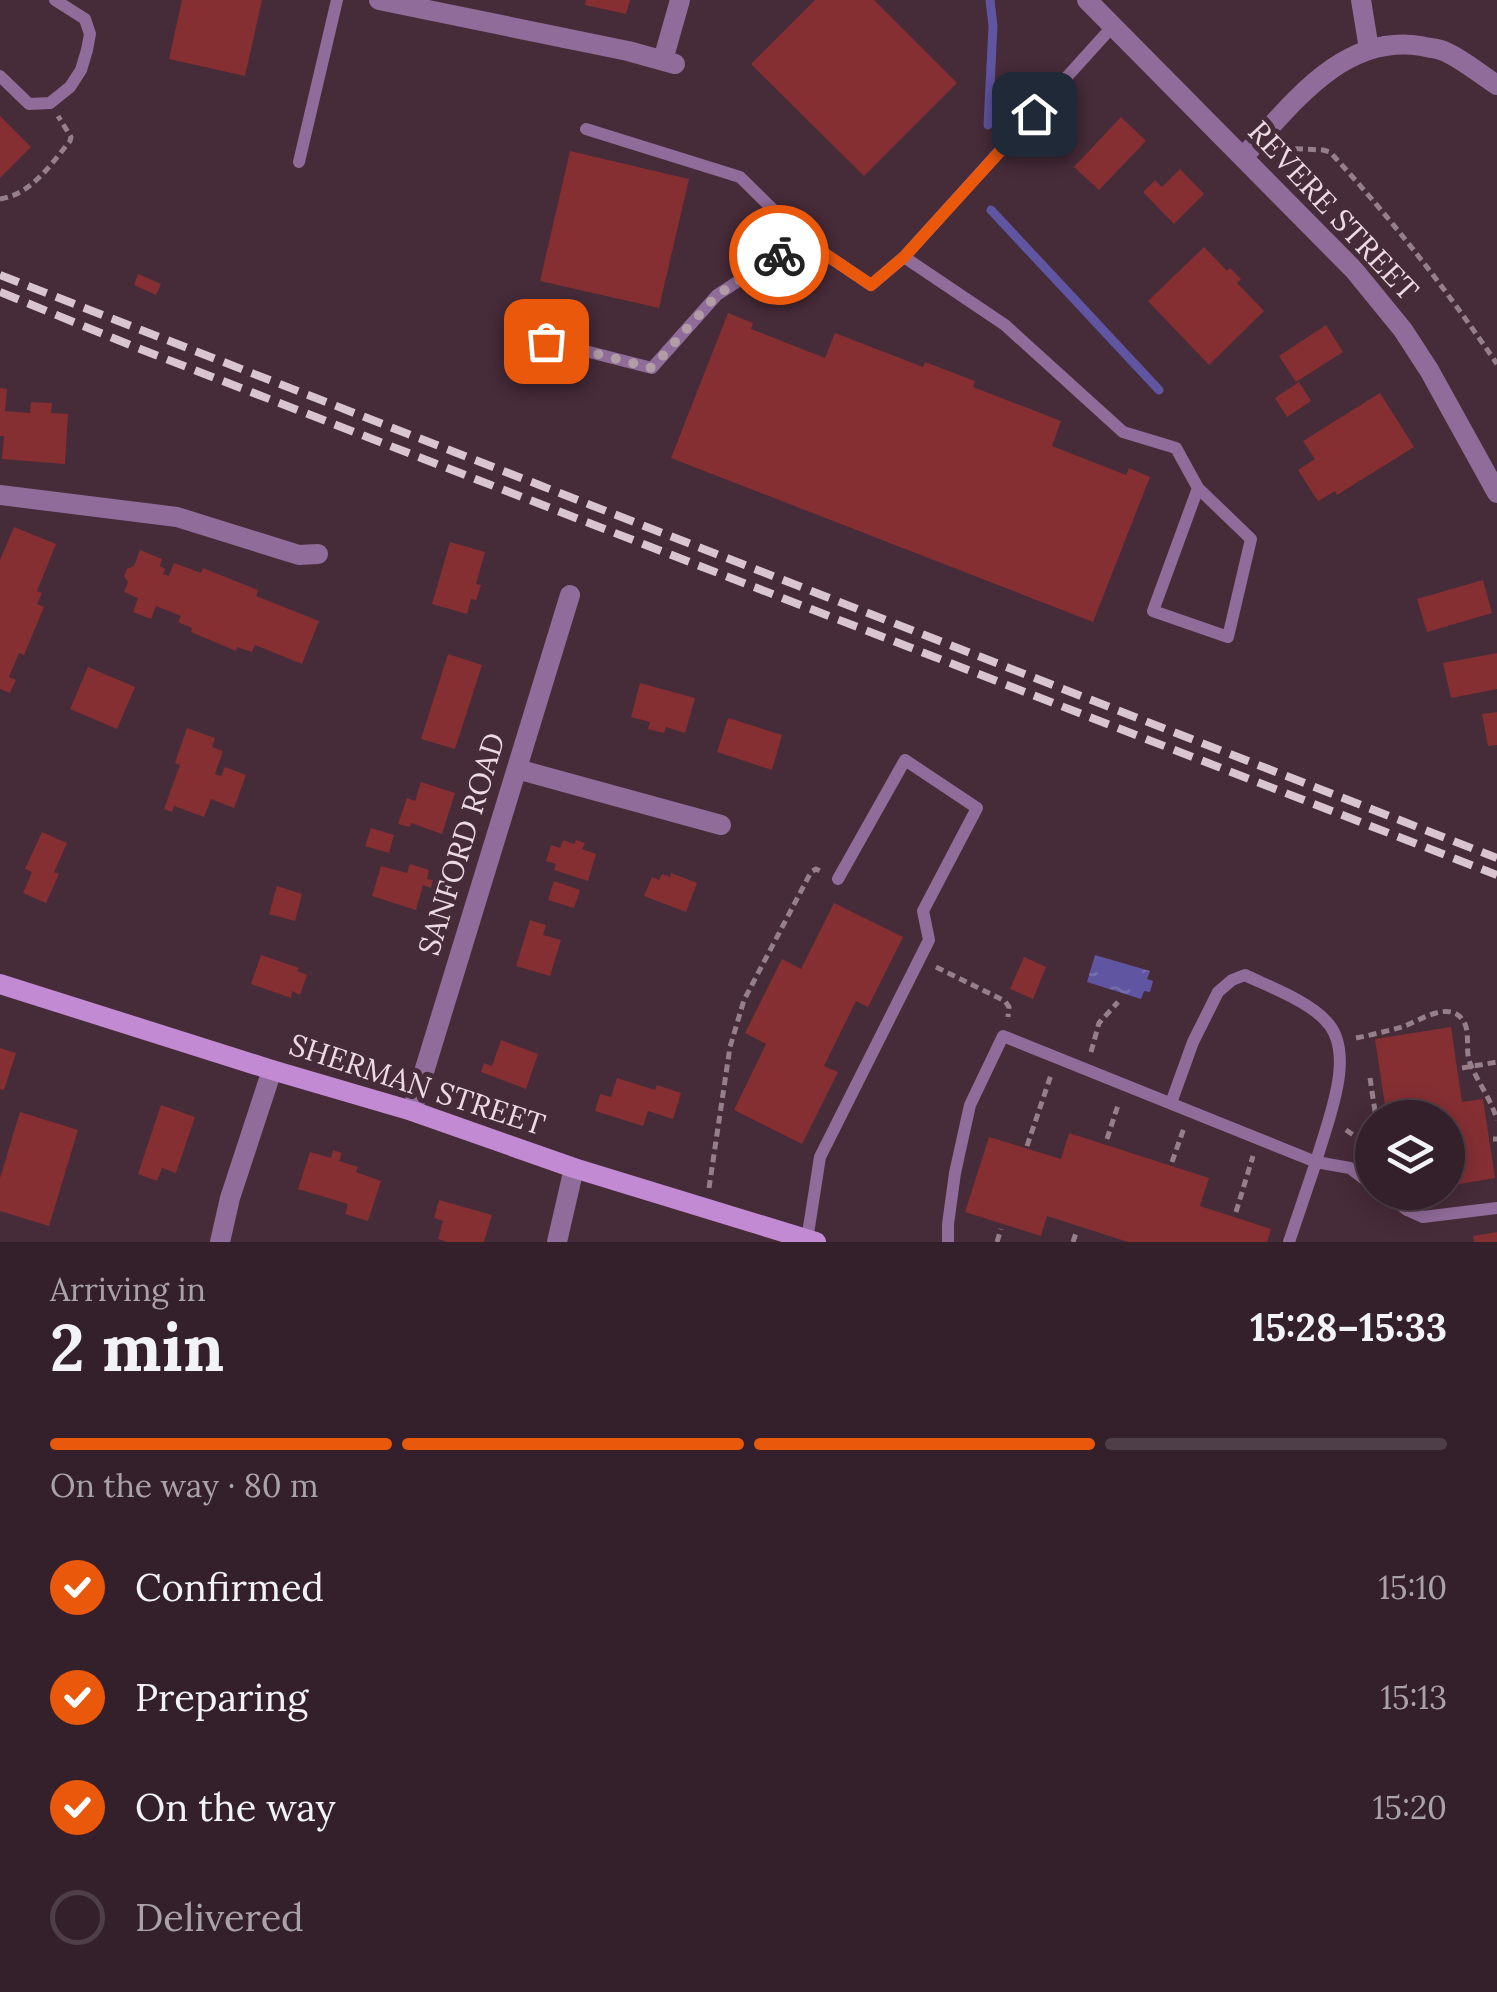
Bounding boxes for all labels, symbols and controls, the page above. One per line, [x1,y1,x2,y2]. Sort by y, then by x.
pin [992,72,1077,157]
icon: home [1007,87,1062,142]
street label: REVERE STREET [1240,112,1427,308]
courier [729,205,829,305]
icon: bike [752,228,807,283]
pin [504,299,589,384]
icon: bag [519,314,574,369]
street label: SANFORD ROAD [409,728,513,960]
street label: SHERMAN STREET [285,1025,550,1143]
map controls [1355,1100,1465,1210]
button: layers [1355,1100,1465,1210]
text: Arriving in [50,1269,206,1310]
text: 15:28–15:33 [1250,1303,1447,1351]
text: 2 min [50,1306,224,1389]
text: On the way · 80 m [50,1465,319,1506]
icon: check [50,1560,105,1615]
text: Confirmed [135,1563,324,1611]
text: 15:10 [1378,1567,1447,1608]
icon: check [50,1670,105,1725]
text: Preparing [135,1673,308,1721]
text: 15:13 [1380,1677,1447,1718]
icon: check [50,1780,105,1835]
text: On the way [135,1783,336,1831]
text: 15:20 [1373,1787,1447,1828]
text: Delivered [135,1893,304,1941]

